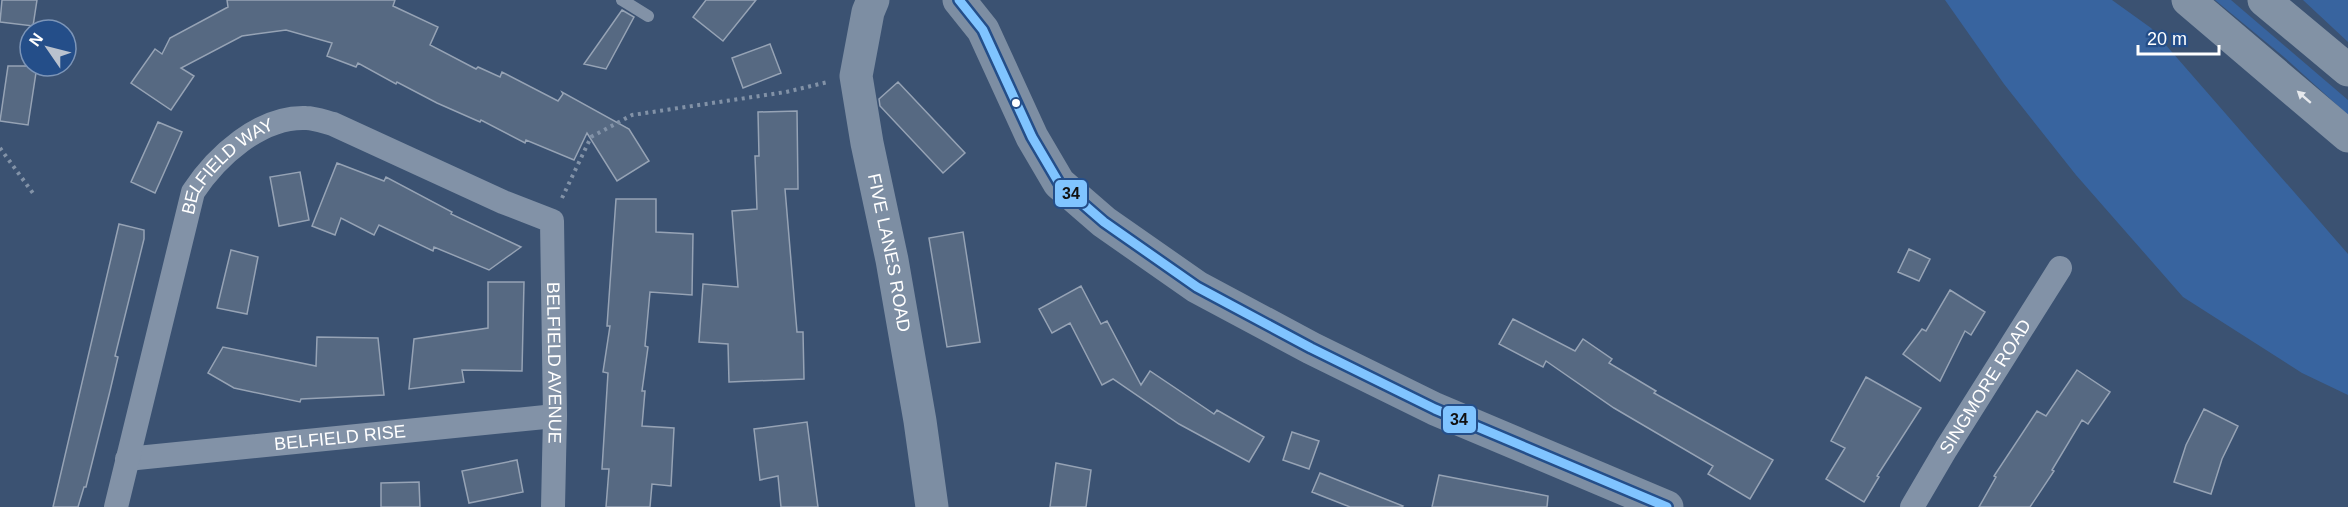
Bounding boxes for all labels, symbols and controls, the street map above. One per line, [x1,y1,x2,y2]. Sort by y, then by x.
north arrow [18,18,78,78]
scale bar [2138,18,2219,56]
text: 20 m [2147,29,2187,49]
text: N [26,30,46,49]
one-way arrow [2297,91,2312,104]
unlabelled marker [1010,97,1022,109]
street label: BELFIELD WAY [178,114,276,217]
street label: FIVE LANES ROAD [864,172,914,334]
line badge: 34 [1054,179,1088,208]
text: 34 [1062,185,1080,202]
street label: BELFIELD AVENUE [543,282,565,444]
street label: SINGMORE ROAD [1936,316,2035,458]
line badge: 34 [1442,405,1477,434]
text: 34 [1450,411,1468,428]
street label: BELFIELD RISE [273,421,407,454]

